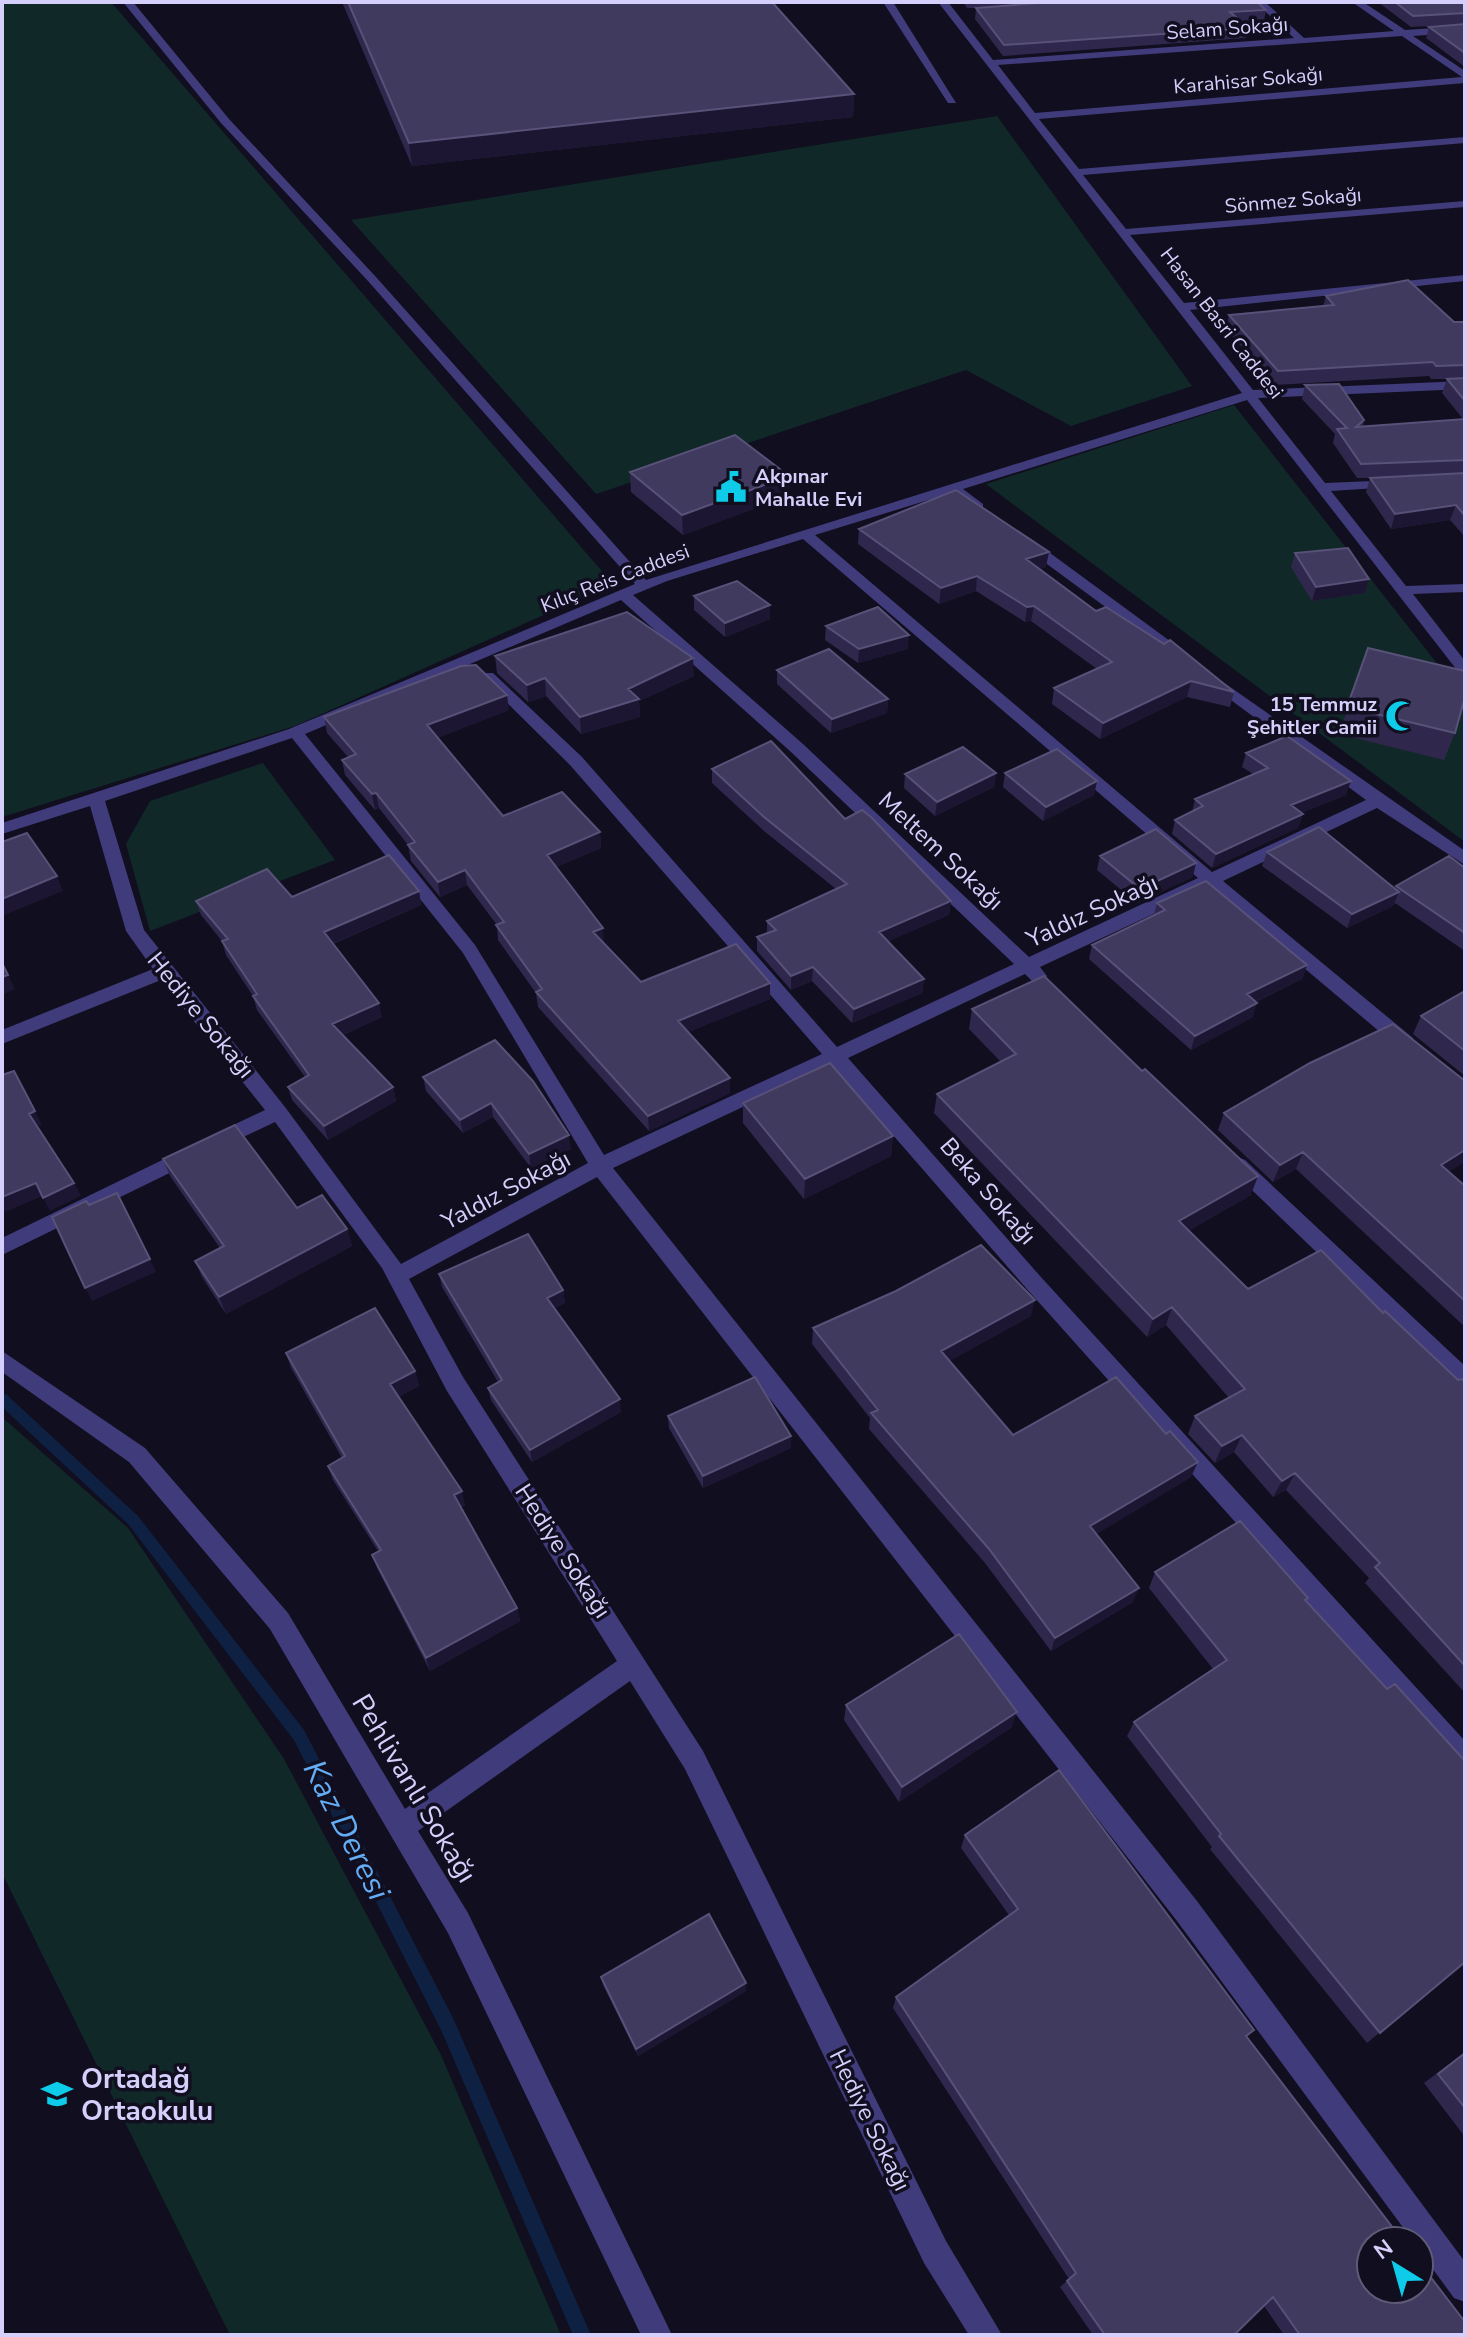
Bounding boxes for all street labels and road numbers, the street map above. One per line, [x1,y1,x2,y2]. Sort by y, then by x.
street label: Selam Sokağı [1165,11,1289,46]
street label: Karahisar Sokağı [1172,61,1324,100]
street label: Sönmez Sokağı [1224,181,1363,220]
street label: Hasan Basri Caddesi [1154,242,1289,405]
street label: Kılıç Reis Caddesi [537,538,693,619]
street label: Meltem Sokağı [871,785,1011,917]
street label: Yaldız Sokağı [1020,867,1163,956]
street label: Hediye Sokağı [140,945,262,1085]
street label: Beka Sokağı [933,1131,1043,1251]
street label: Yaldız Sokağı [435,1143,576,1238]
street label: Hediye Sokağı [508,1478,618,1624]
street label: Pehlivanlı Sokağı [343,1687,486,1890]
street label: Hediye Sokağı [822,2044,918,2196]

